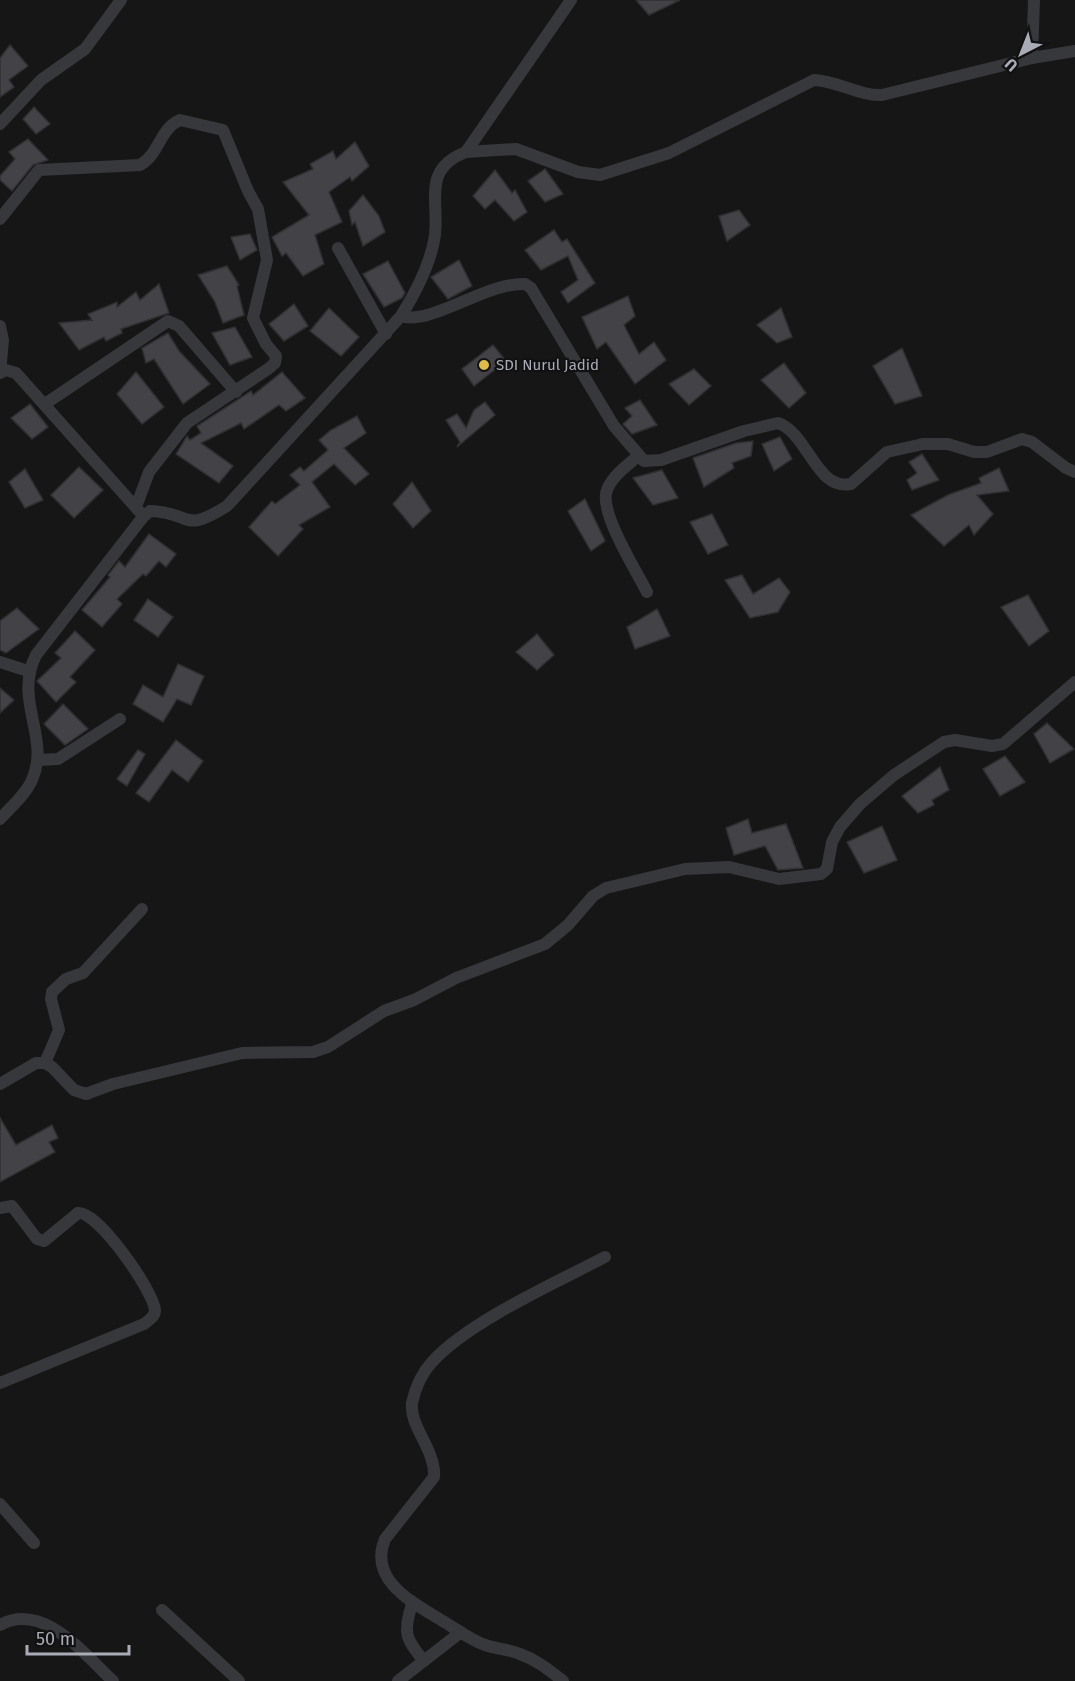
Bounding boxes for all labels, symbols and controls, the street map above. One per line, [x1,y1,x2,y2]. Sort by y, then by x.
north arrow [991,24,1051,84]
text: U [1001,54,1022,75]
place label: SDI Nurul Jadid [496,356,599,374]
marker: SDI Nurul Jadid [477,358,491,372]
scale bar [27,1618,129,1656]
text: 50 m [36,1628,75,1650]

